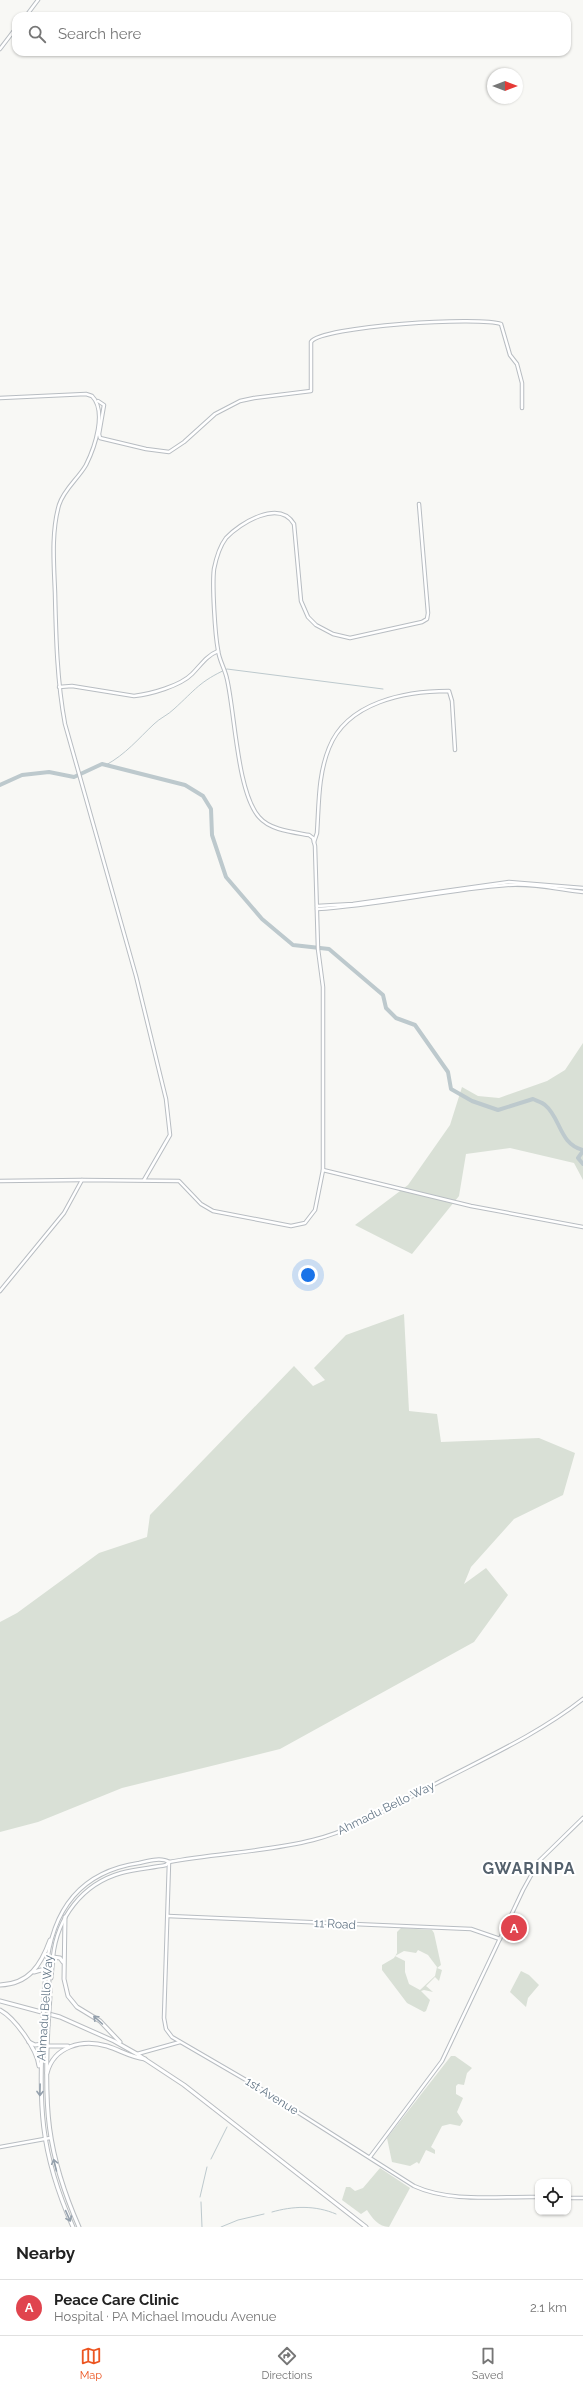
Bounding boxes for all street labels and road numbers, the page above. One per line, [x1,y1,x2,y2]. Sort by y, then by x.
street label: Ahmadu Bello Way [335,1778,437,1838]
street label: 11 Road [314,1916,356,1932]
street label: Ahmadu Bello Way [34,1954,56,2062]
street label: 1st Avenue [243,2074,301,2118]

